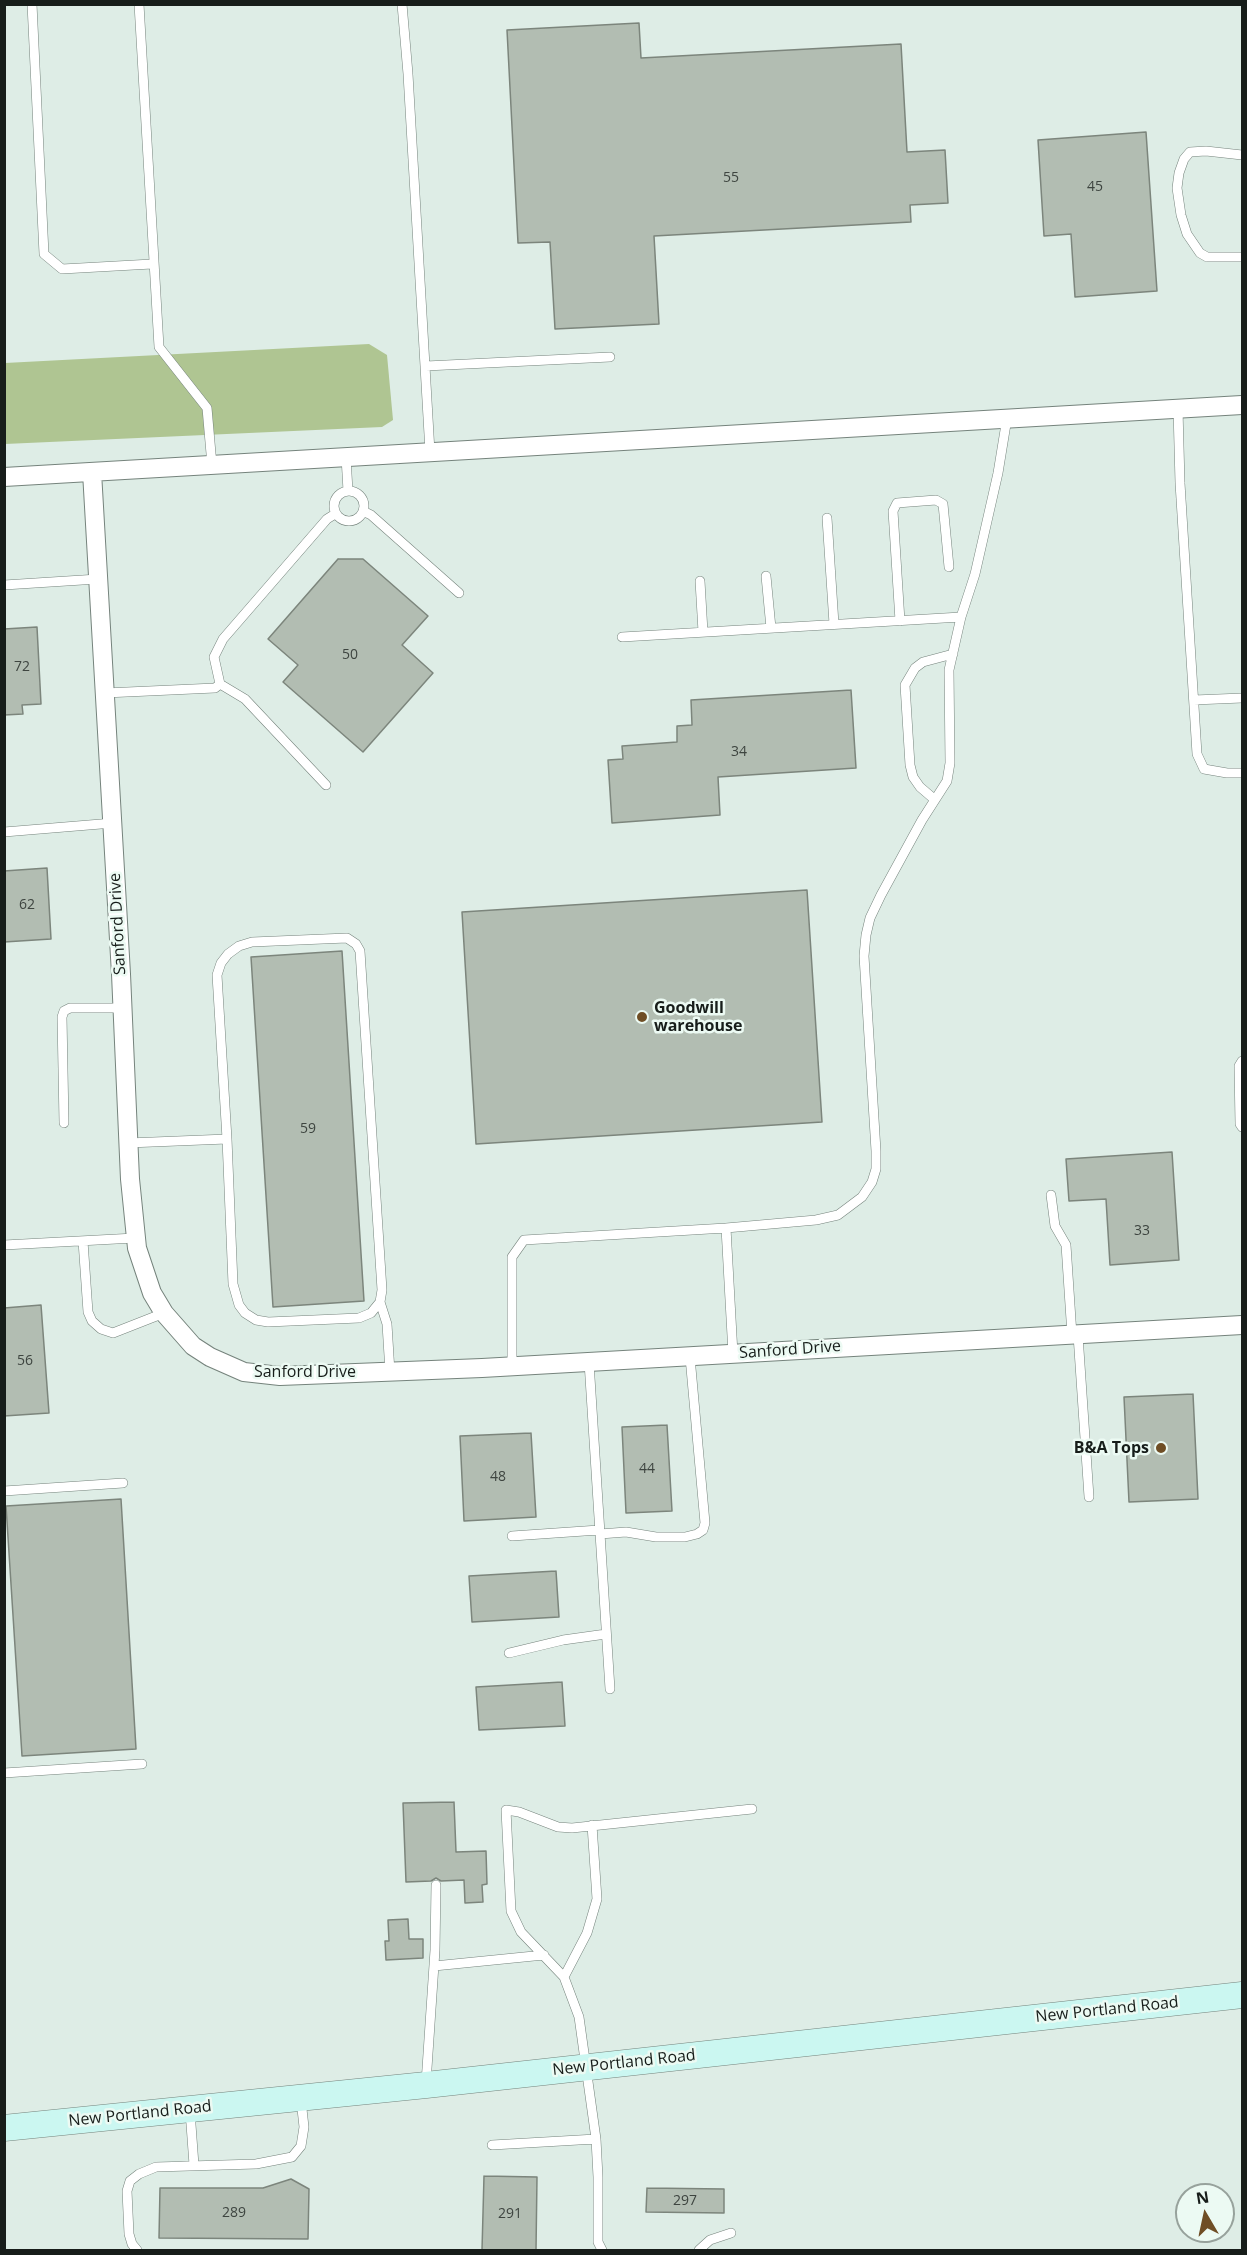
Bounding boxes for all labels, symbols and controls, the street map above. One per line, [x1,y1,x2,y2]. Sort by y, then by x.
house number: 55 [723,170,739,186]
house number: 45 [1087,179,1103,195]
house number: 50 [342,647,358,663]
house number: 72 [14,659,30,675]
house number: 34 [731,744,747,760]
street label: Sanford Drive [106,873,130,975]
house number: 62 [19,897,35,913]
place label: Goodwill warehouse [654,998,742,1036]
marker: Goodwill warehouse [635,1010,649,1024]
house number: 59 [300,1121,316,1137]
house number: 33 [1134,1223,1150,1239]
street label: Sanford Drive [738,1337,842,1363]
house number: 56 [17,1353,33,1369]
street label: Sanford Drive [254,1362,356,1382]
place label: B&A Tops [1074,1438,1149,1458]
marker: B&A Tops [1154,1441,1168,1455]
house number: 44 [639,1461,655,1477]
house number: 48 [490,1469,506,1485]
street label: New Portland Road [1034,1993,1180,2027]
street label: New Portland Road [551,2046,697,2080]
street label: New Portland Road [67,2097,213,2131]
north arrow [1175,2183,1235,2243]
text: N [1194,2185,1211,2209]
house number: 297 [673,2193,697,2209]
house number: 289 [222,2205,246,2221]
house number: 291 [498,2206,522,2222]

